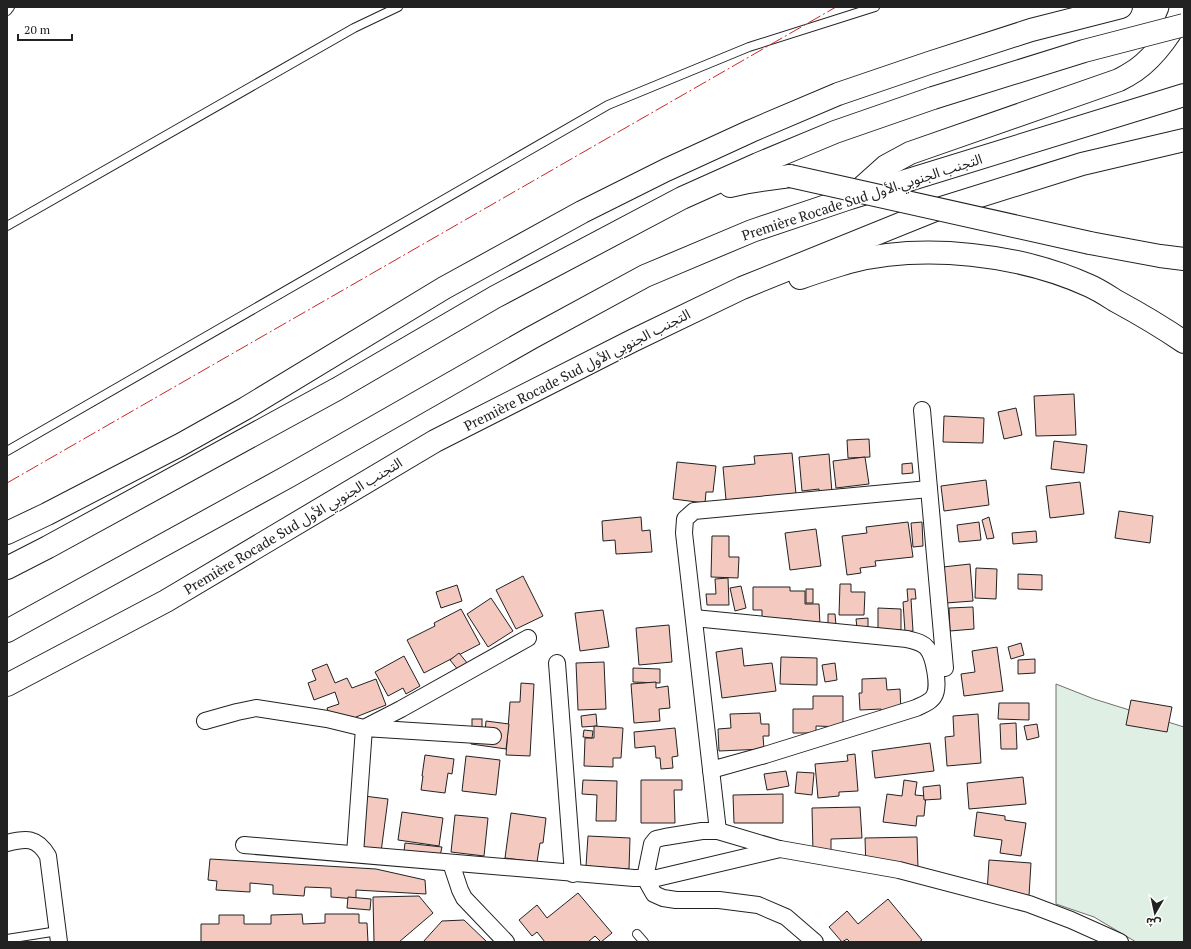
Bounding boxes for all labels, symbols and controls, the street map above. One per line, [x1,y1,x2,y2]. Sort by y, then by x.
scale bar [18,16,72,42]
text: 20 m [24,22,51,37]
street label: Première Rocade Sud التجنب الجنوبي الأول [739,149,985,247]
street label: Première Rocade Sud التجنب الجنوبي الأول [460,304,694,437]
street label: Première Rocade Sud التجنب الجنوبي الأول [180,453,407,600]
north arrow [1135,893,1175,933]
text: ش [1145,915,1162,931]

